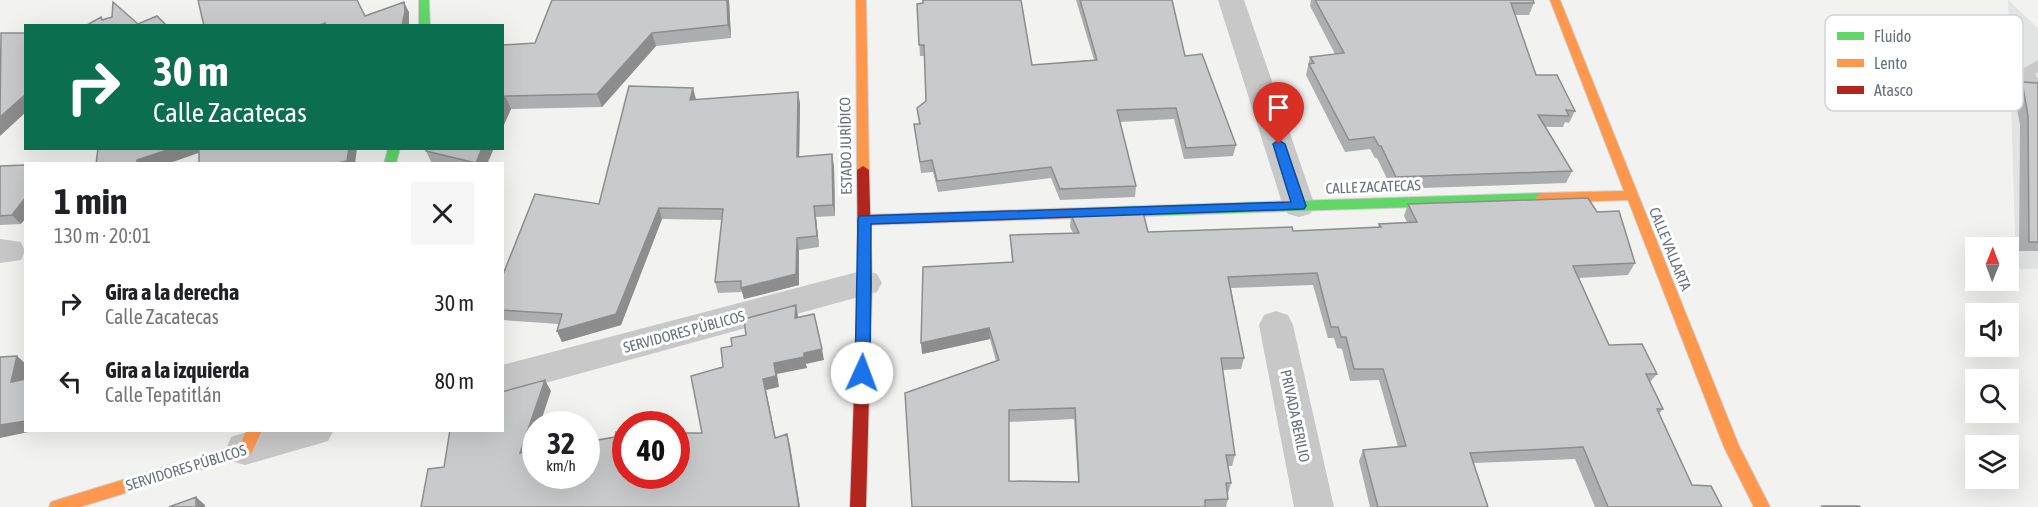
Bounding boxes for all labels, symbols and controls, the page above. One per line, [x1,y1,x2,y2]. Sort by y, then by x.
legend [1825,15,2023,111]
text: Fluido [1874,27,1911,45]
text: 30 m [153,47,228,95]
icon: right [54,48,132,126]
text: Lento [1874,54,1907,72]
text: Atasco [1874,81,1913,99]
pin [1253,82,1304,144]
icon: arrive [1262,91,1295,124]
text: Calle Zacatecas [153,97,307,128]
street label: ESTADO JURÍDICO [836,97,855,195]
street label: CALLE ZACATECAS [1325,176,1421,197]
text: 1 min [54,180,128,222]
button: close [411,182,474,245]
street label: CALLE VALLARTA [1646,205,1695,294]
text: 130 m · 20:01 [54,224,151,247]
north arrow [1965,237,2019,291]
map controls [1965,237,2019,489]
text: Gira a la derecha [105,279,239,305]
icon: right [54,287,87,320]
text: 30 m [434,290,474,316]
button: sound [1965,303,2019,357]
text: Calle Zacatecas [105,305,219,328]
street label: SERVIDORES PÚBLICOS [621,307,746,356]
position arrow [830,341,894,405]
text: Gira a la izquierda [105,357,249,383]
icon: left [54,365,87,398]
text: 80 m [434,368,474,394]
street label: PRIVADA BERILIO [1277,368,1314,464]
button: search [1965,369,2019,423]
text: Calle Tepatitlán [105,383,221,406]
speed limit sign: 40 [612,411,690,489]
text: 32 [547,426,575,460]
button: layers [1965,435,2019,489]
street label: SERVIDORES PÚBLICOS [124,441,248,494]
text: km/h [546,457,576,474]

